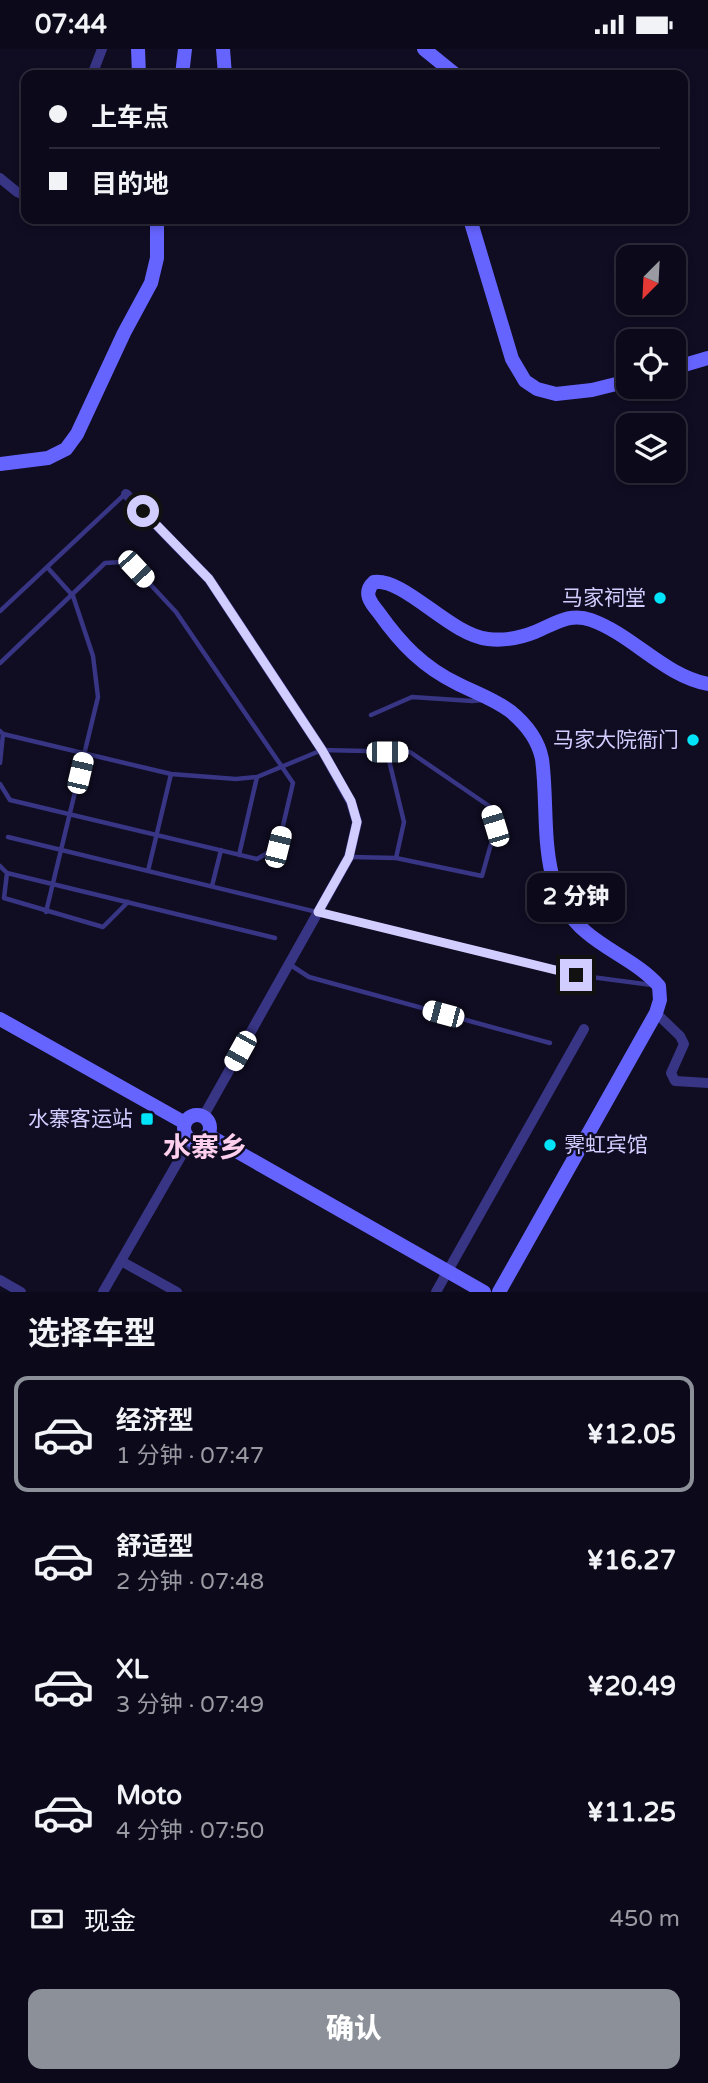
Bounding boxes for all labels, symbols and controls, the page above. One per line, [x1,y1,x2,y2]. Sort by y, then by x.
text: 07:44 [35,9,107,40]
text: 上车点 [91,102,169,133]
text: 目的地 [91,169,169,200]
north arrow [616,245,686,315]
map controls [616,245,686,483]
button: locate [616,329,686,399]
button: layers [616,413,686,483]
route start [127,495,159,527]
car [114,546,159,592]
place label: 马家祠堂 [562,586,646,611]
marker: 马家祠堂 [652,590,668,606]
place label: 马家大院衙门 [553,728,679,753]
marker: 马家大院衙门 [685,732,701,748]
car [367,742,409,763]
car [66,750,95,796]
car [479,803,512,849]
car [263,824,294,870]
callout: 2 分钟 [527,873,625,923]
text: 2 分钟 [543,883,609,911]
route end [560,959,592,991]
car [420,998,467,1030]
car [221,1028,260,1074]
place label: 水寨客运站 [28,1107,133,1132]
marker: 水寨客运站 [139,1111,155,1127]
district label: 水寨乡 [163,1131,247,1165]
place label: 霁虹宾馆 [564,1133,648,1158]
marker: 霁虹宾馆 [542,1137,558,1153]
text: 选择车型 [28,1315,156,1353]
icon: car [32,1403,95,1466]
text: 经济型 [116,1405,194,1436]
text: ¥12.05 [587,1419,676,1450]
text: 1 分钟 · 07:47 [116,1442,264,1470]
icon: car [32,1529,95,1592]
text: 舒适型 [116,1531,194,1562]
text: ¥16.27 [587,1545,676,1576]
text: 2 分钟 · 07:48 [116,1568,264,1596]
text: XL [116,1654,148,1685]
icon: car [32,1655,95,1718]
text: ¥20.49 [587,1671,676,1702]
text: 3 分钟 · 07:49 [116,1691,264,1719]
text: Moto [116,1780,182,1811]
icon: car [32,1781,95,1844]
text: ¥11.25 [587,1797,676,1828]
text: 4 分钟 · 07:50 [116,1817,264,1845]
icon: cash [28,1900,66,1938]
text: 450 m [610,1905,680,1933]
text: 现金 [84,1906,136,1937]
button: 确认 [28,1989,680,2069]

